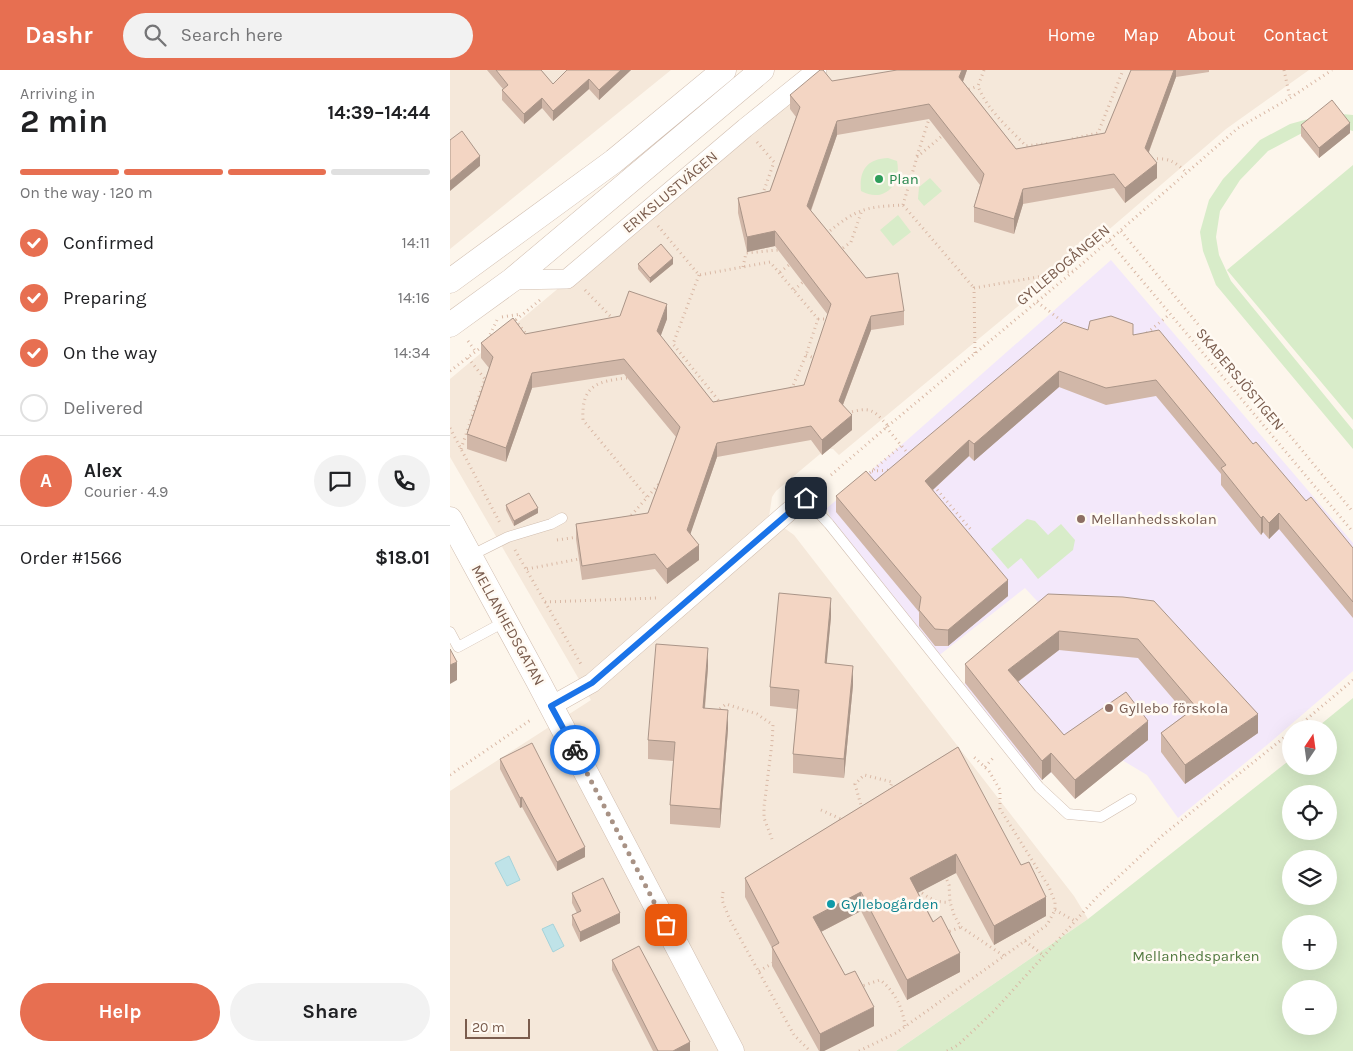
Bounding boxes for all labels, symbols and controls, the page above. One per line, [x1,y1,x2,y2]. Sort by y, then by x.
search box [123,13,473,58]
text: Dashr [25,21,93,49]
icon: search [141,21,169,49]
text: Search here [181,24,283,46]
text: Home [1047,24,1095,46]
text: Map [1123,24,1159,46]
text: About [1187,24,1236,46]
text: Contact [1264,24,1328,46]
text: Arriving in [20,84,95,103]
text: 14:39–14:44 [328,102,430,124]
text: 2 min [20,103,108,140]
street label: ERIKSLUSTVÄGEN [619,147,721,237]
place label: Plan [889,170,919,188]
marker: Plan [873,173,885,185]
text: On the way · 120 m [20,183,153,202]
street label: GYLLEBOGÅNGEN [1013,221,1113,309]
icon: check [20,229,48,257]
text: Confirmed [63,232,154,254]
text: 14:11 [402,233,430,252]
icon: check [20,284,48,312]
text: Preparing [63,287,146,309]
text: 14:16 [398,288,430,307]
street label: SKABERSJÖSTIGEN [1192,324,1288,434]
icon: check [20,339,48,367]
text: On the way [63,342,157,364]
text: 14:34 [394,343,430,362]
text: Delivered [63,397,143,419]
button: chat [314,455,366,507]
button: phone [378,455,430,507]
text: Alex [84,460,122,482]
text: A [40,470,52,492]
pin [785,477,827,519]
text: Courier · 4.9 [84,482,168,501]
icon: home [792,484,820,512]
place label: Mellanhedsskolan [1091,510,1217,528]
marker: Mellanhedsskolan [1075,513,1087,525]
text: Order #1566 [20,547,122,569]
text: $18.01 [375,547,430,569]
street label: MELLANHEDSGATAN [467,562,549,688]
place label: Gyllebo förskola [1119,699,1228,717]
marker: Gyllebo förskola [1103,702,1115,714]
north arrow [1282,720,1338,775]
map controls [1282,720,1337,1035]
courier [550,725,600,775]
icon: bike [561,736,589,764]
button: locate [1282,785,1337,840]
button: layers [1282,850,1337,905]
place label: Gyllebogården [841,895,939,913]
marker: Gyllebogården [825,898,837,910]
pin [645,904,687,946]
icon: bag [652,911,680,939]
button: + [1282,915,1337,970]
park label: Mellanhedsparken [1132,947,1260,965]
button: − [1282,980,1337,1035]
button: Help [20,983,220,1041]
button: Share [230,983,430,1041]
scale bar [465,1016,530,1039]
text: 20 m [472,1019,505,1036]

